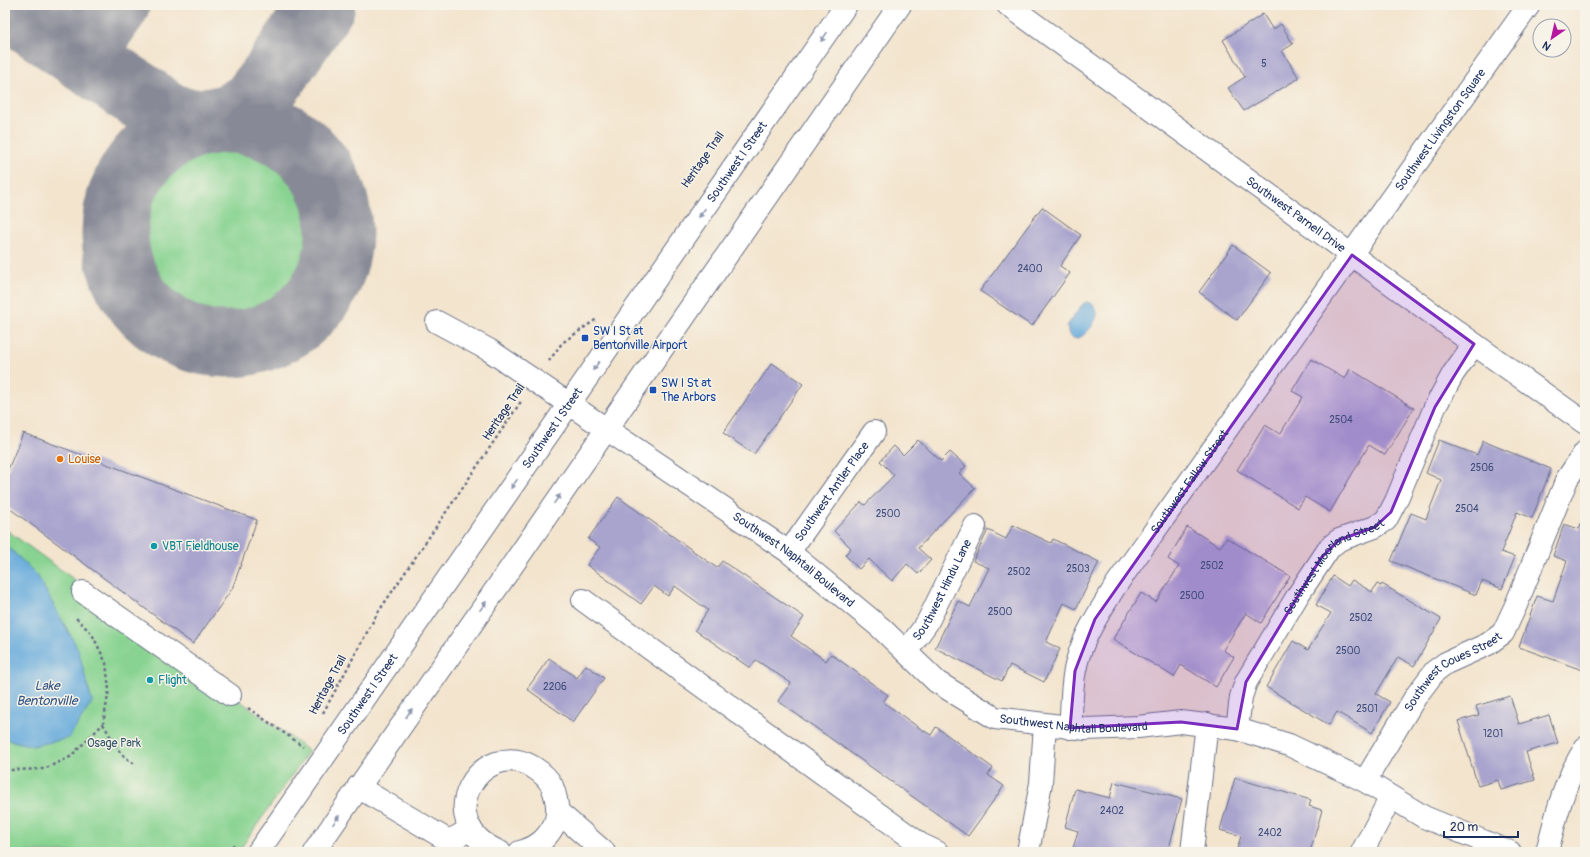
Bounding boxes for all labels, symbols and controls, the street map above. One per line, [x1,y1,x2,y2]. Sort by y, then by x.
north arrow [1532,18,1572,58]
one-way arrow [820,32,828,42]
text: N [1540,38,1553,53]
house number: 5 [1261,58,1267,70]
street label: Southwest Livingston Square [1392,66,1489,194]
street label: Southwest I Street [704,118,770,205]
street label: Heritage Trail [678,129,728,191]
street label: Southwest Parnell Drive [1243,173,1349,256]
one-way arrow [698,208,706,218]
house number: 2400 [1017,263,1043,275]
place label: SW I St at Bentonville Airport [593,324,687,353]
marker: SW I St at Bentonville Airport [580,333,590,343]
one-way arrow [592,360,600,371]
place label: SW I St at The Arbors [661,376,717,405]
street label: Heritage Trail [479,381,529,443]
street label: Southwest I Street [519,385,586,472]
marker: SW I St at The Arbors [648,385,658,395]
house number: 2504 [1329,414,1353,426]
street label: Southwest Fallow Street [1147,427,1232,537]
street label: Southwest Antler Place [791,439,872,544]
place label: Louise [68,452,101,467]
marker: Louise [55,454,65,464]
house number: 2506 [1470,462,1494,474]
one-way arrow [510,479,518,489]
one-way arrow [553,493,561,504]
house number: 2504 [1455,503,1479,515]
house number: 2500 [876,508,901,520]
street label: Southwest Naphtali Boulevard [730,509,858,611]
street label: Southwest Moorland Street [1280,515,1387,618]
street label: Southwest Hindu Lane [909,537,975,644]
place label: VBT Fieldhouse [162,539,239,554]
marker: VBT Fieldhouse [149,541,159,551]
house number: 2502 [1200,560,1224,572]
house number: 2503 [1066,563,1090,575]
house number: 2502 [1007,566,1031,578]
house number: 2500 [1180,590,1205,602]
one-way arrow [479,601,487,611]
house number: 2500 [988,606,1013,618]
house number: 2502 [1349,612,1373,624]
street label: Southwest Coues Street [1401,629,1505,714]
house number: 2500 [1336,645,1361,657]
street label: Southwest I Street [334,651,401,738]
street label: Heritage Trail [306,652,350,717]
place label: Flight [158,673,187,688]
marker: Flight [145,675,155,685]
water label: Lake Bentonville [17,678,79,709]
house number: 2206 [543,681,567,693]
house number: 2501 [1356,703,1378,715]
one-way arrow [405,708,413,718]
street label: Southwest Naphtali Boulevard [998,711,1149,737]
house number: 1201 [1483,728,1503,740]
park label: Osage Park [87,736,141,751]
house number: 2402 [1100,805,1124,817]
scale bar [1444,813,1518,839]
one-way arrow [332,815,340,825]
text: 20 m [1450,820,1479,835]
house number: 2402 [1258,827,1282,839]

